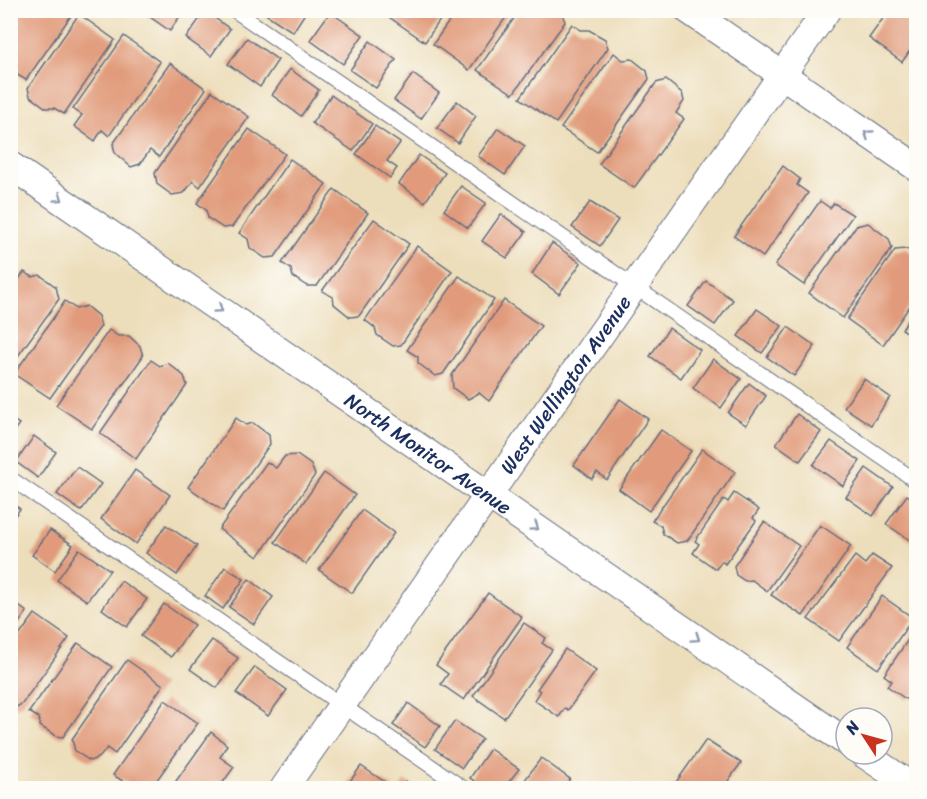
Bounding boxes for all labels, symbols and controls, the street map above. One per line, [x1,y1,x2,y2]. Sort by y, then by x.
one-way arrow [864,130,875,141]
one-way arrow [52,191,63,202]
street label: West Wellington Avenue [491,288,641,482]
one-way arrow [212,302,223,313]
street label: North Monitor Avenue [337,383,519,524]
one-way arrow [528,520,539,531]
one-way arrow [689,631,700,642]
north arrow [834,706,894,766]
text: N [837,714,868,741]

